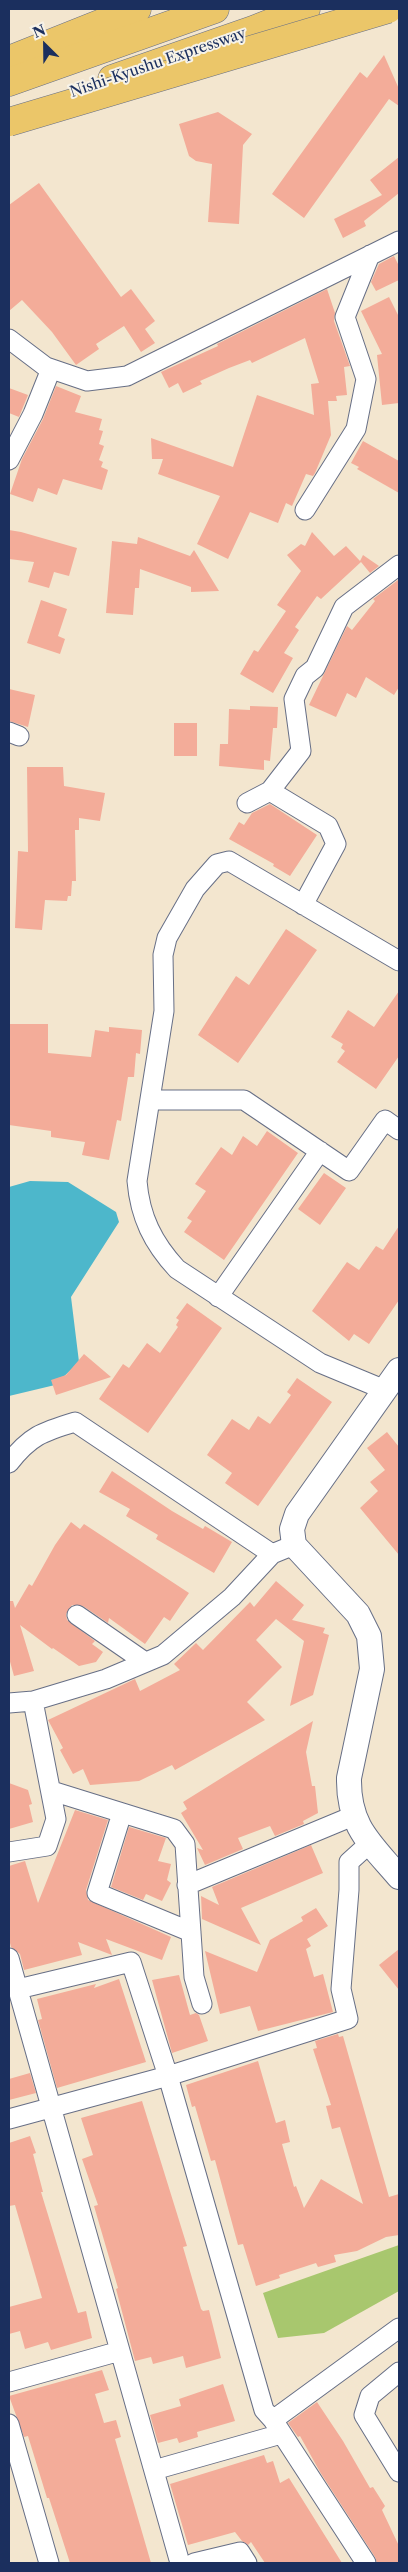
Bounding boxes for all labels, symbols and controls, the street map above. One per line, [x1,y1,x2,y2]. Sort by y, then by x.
north arrow [20,20,70,70]
text: N [30,21,48,42]
street label: Nishi-Kyushu Expressway [68,24,248,102]

